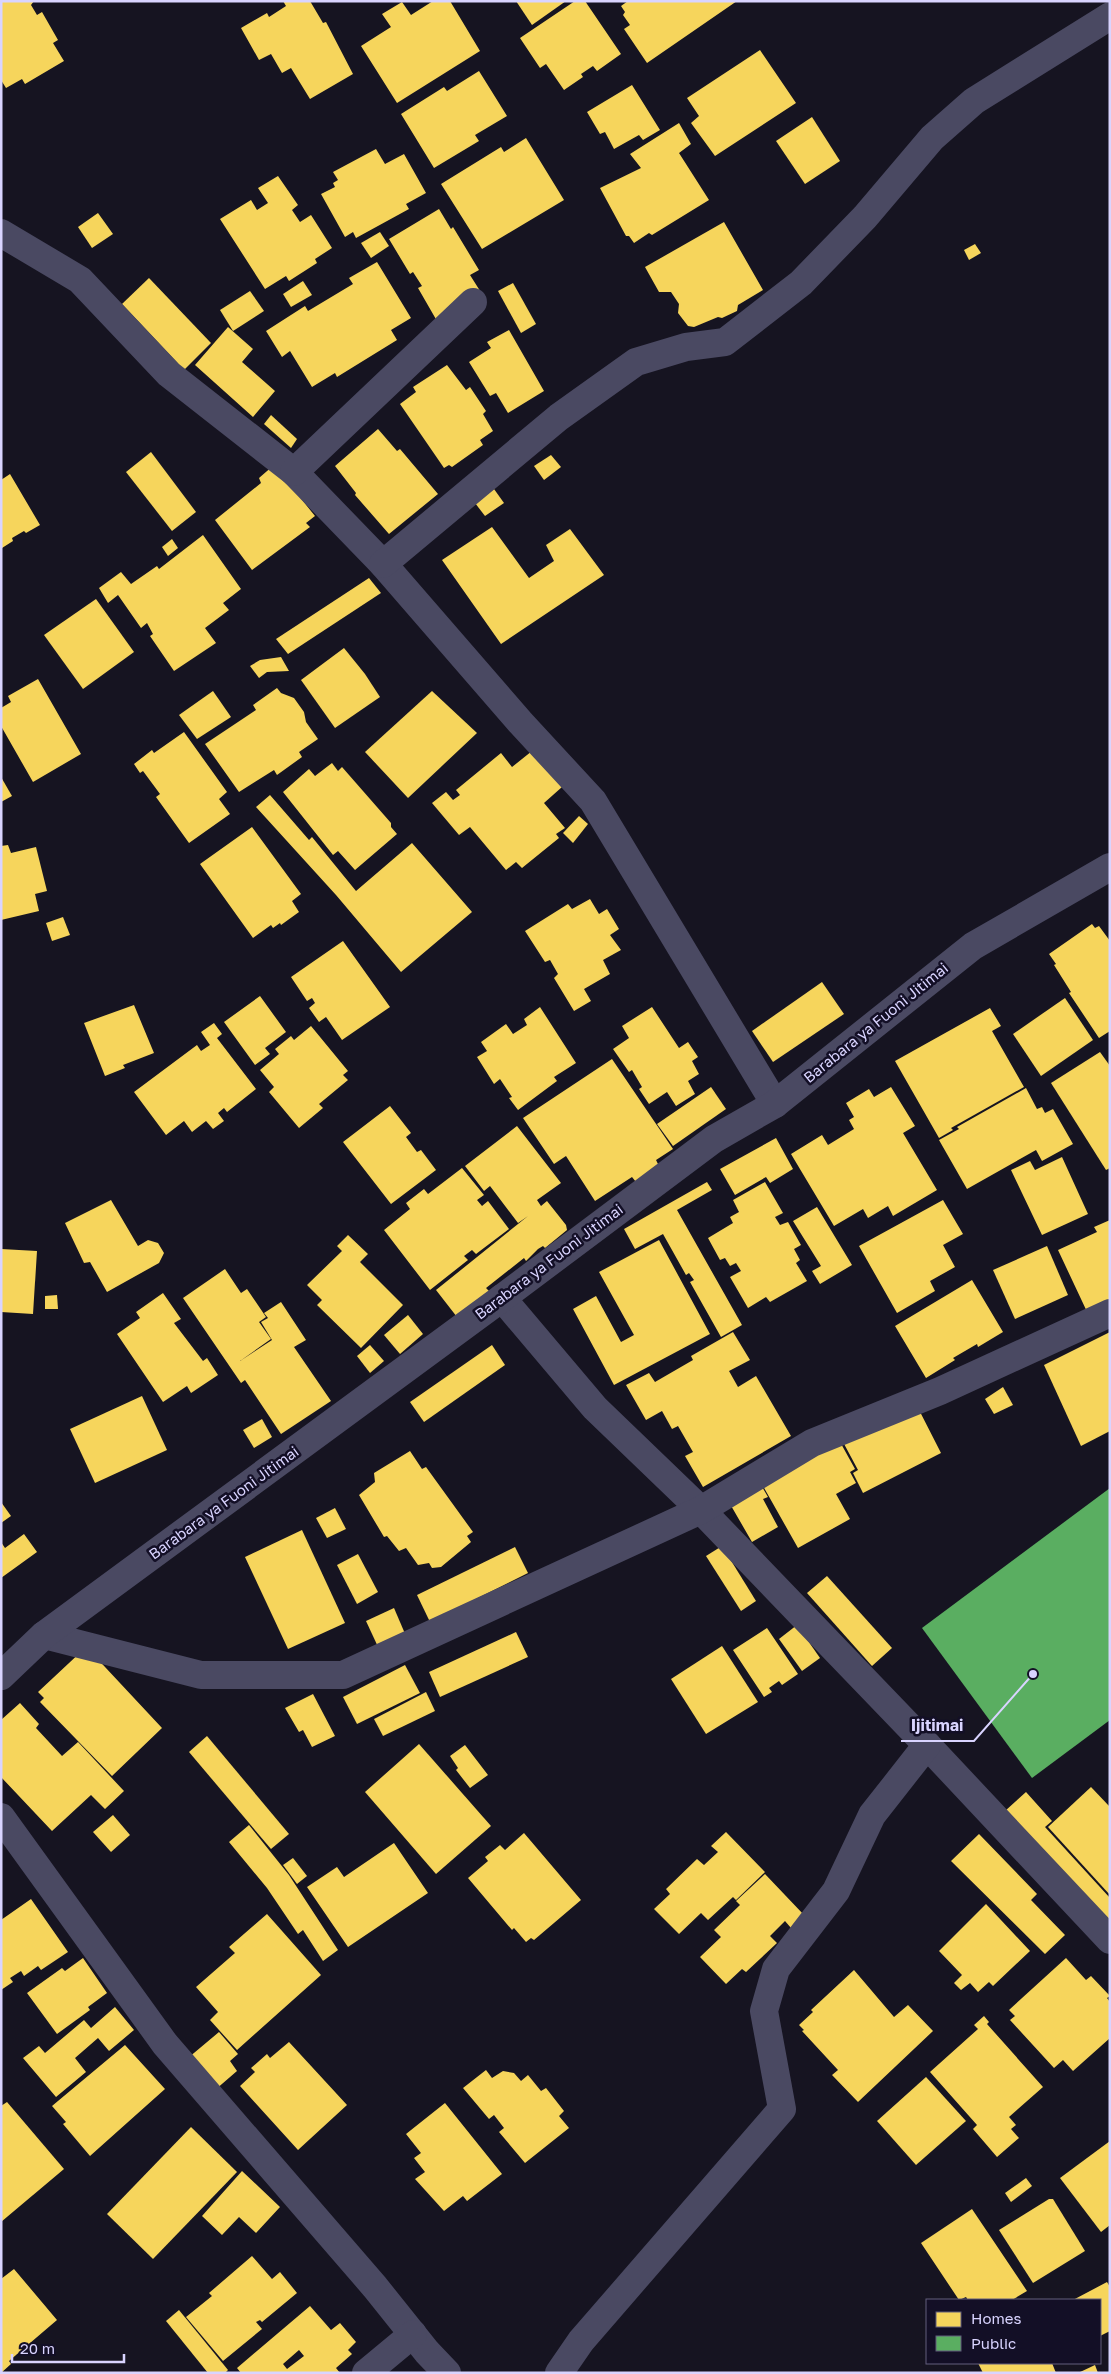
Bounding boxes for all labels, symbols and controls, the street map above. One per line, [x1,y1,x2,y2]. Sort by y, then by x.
street label: Barabara ya Fuoni Jitimai [800,958,951,1086]
street label: Barabara ya Fuoni Jitimai [471,1200,626,1323]
street label: Barabara ya Fuoni Jitimai [145,1442,302,1563]
callout: Ijitimai [901,1710,974,1741]
text: Ijitimai [911,1715,963,1735]
legend [926,2299,1101,2364]
text: Homes [971,2309,1021,2327]
scale bar [12,2332,125,2364]
text: Public [971,2334,1016,2352]
text: 20 m [20,2339,55,2357]

